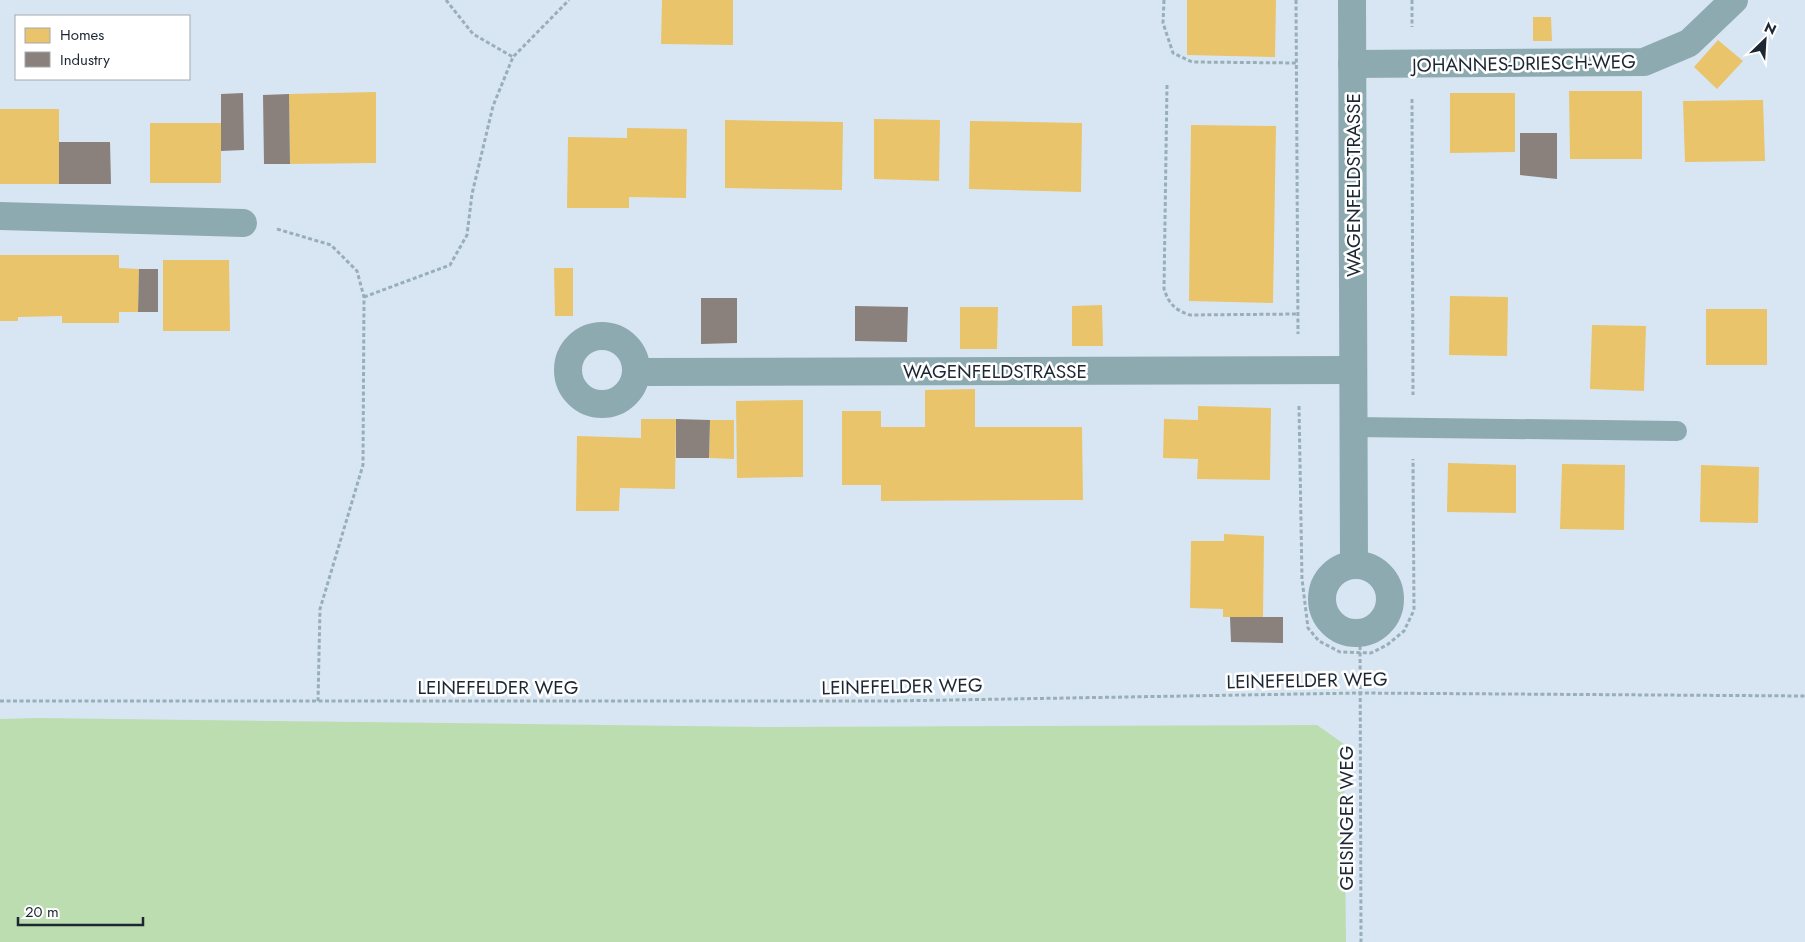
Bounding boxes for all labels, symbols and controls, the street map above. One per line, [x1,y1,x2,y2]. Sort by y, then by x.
legend [15,15,190,80]
north arrow [1740,15,1790,65]
text: N [1761,17,1780,40]
text: Homes [60,24,104,46]
street label: JOHANNES-DRIESCH-WEG [1409,48,1636,79]
text: Industry [60,49,110,71]
street label: WAGENFELDSTRASSE [1340,93,1367,277]
street label: WAGENFELDSTRASSE [903,358,1087,385]
street label: LEINEFELDER WEG [1226,666,1388,695]
street label: LEINEFELDER WEG [821,672,983,701]
street label: LEINEFELDER WEG [417,674,579,701]
street label: GEISINGER WEG [1333,745,1360,891]
scale bar [18,894,142,926]
text: 20 m [25,901,59,923]

